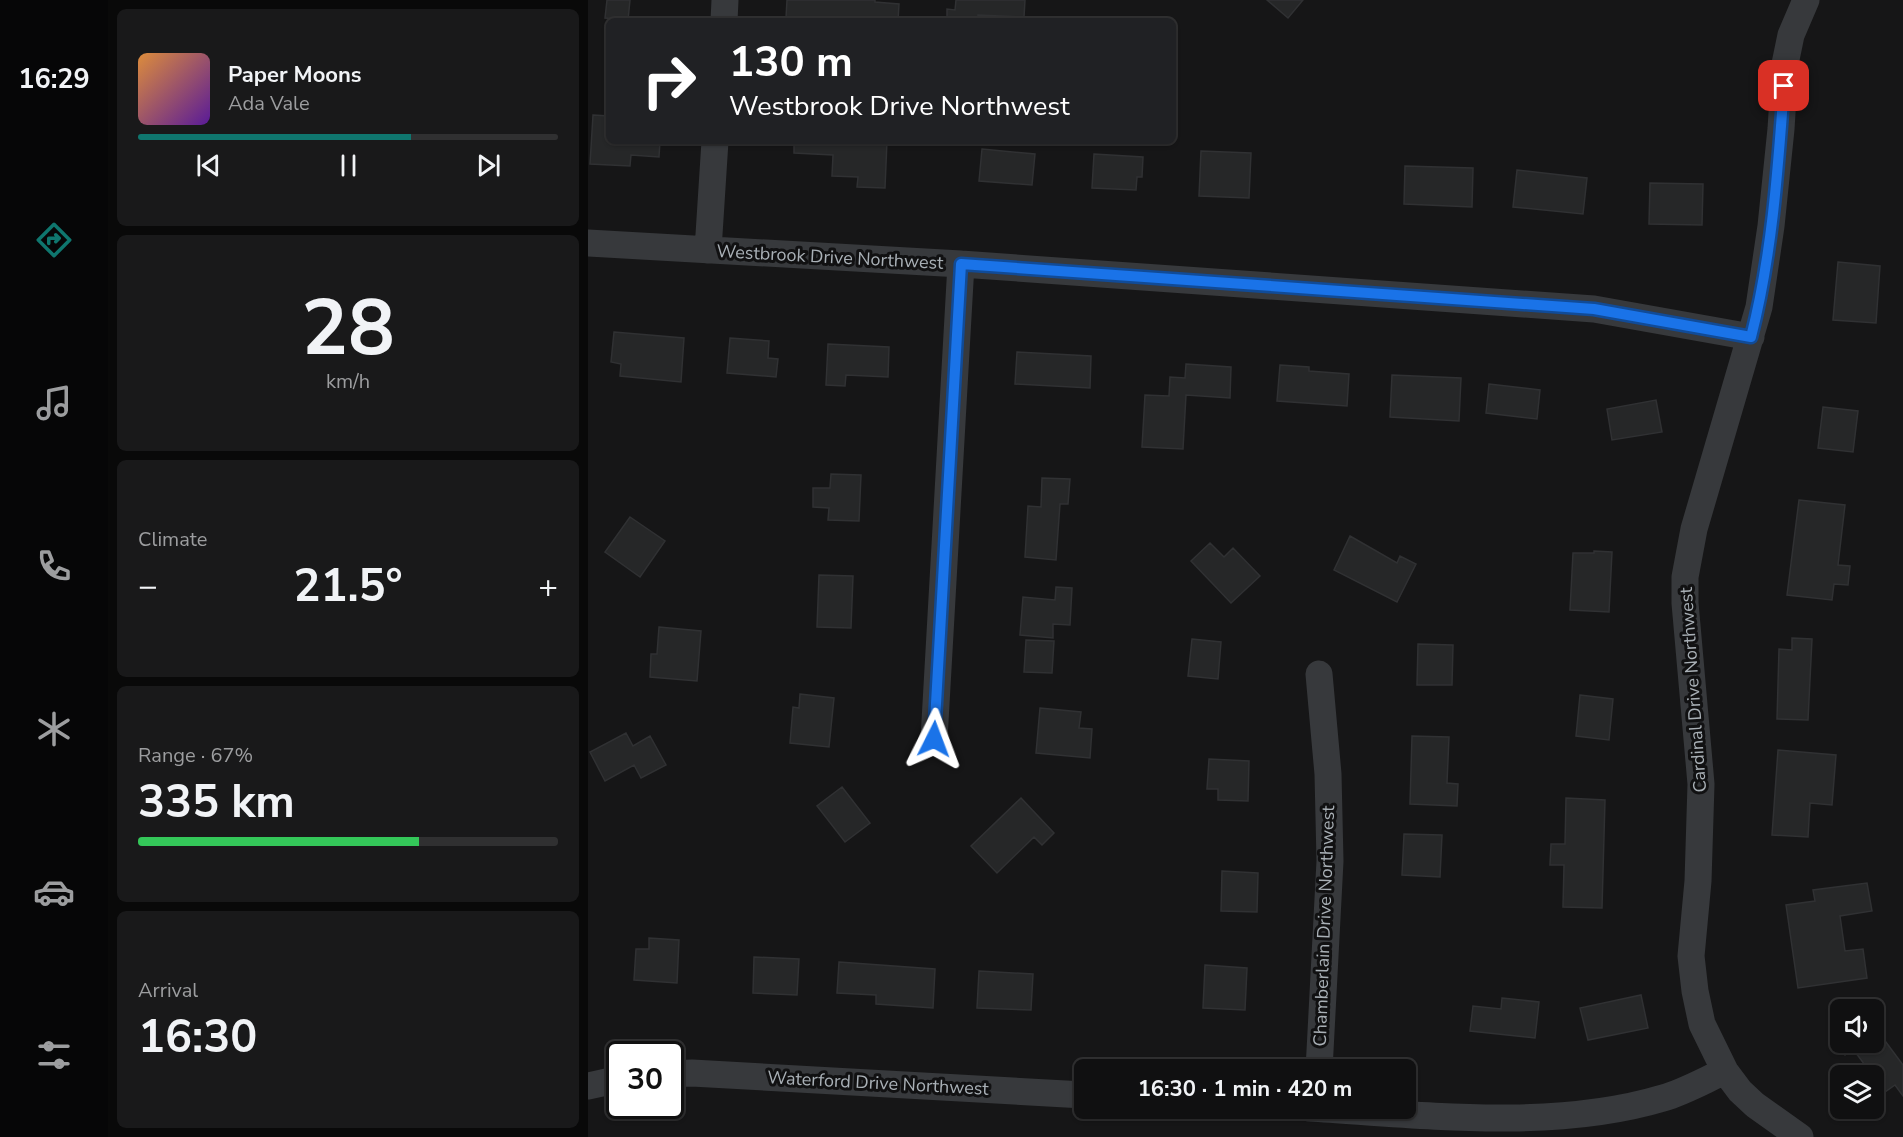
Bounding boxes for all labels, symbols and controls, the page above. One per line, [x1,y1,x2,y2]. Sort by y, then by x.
text: 130 m [729,34,853,91]
icon: right [630,42,708,120]
text: Paper Moons [228,60,362,90]
pin [1758,60,1809,111]
text: 16:29 [18,61,90,98]
icon: arrive [1767,69,1800,102]
text: Westbrook Drive Northwest [729,88,1070,125]
text: Ada Vale [228,90,310,117]
icon: previous [192,149,225,182]
icon: pause [332,149,365,182]
icon: next [472,149,505,182]
icon: directions [33,219,75,261]
street label: Westbrook Drive Northwest [716,239,945,275]
text: 28 [301,275,395,382]
text: km/h [326,368,370,395]
icon: music [33,382,75,424]
text: Climate [138,526,207,553]
icon: phone [33,545,75,587]
text: 21.5° [293,556,403,617]
text: − [138,564,158,609]
text: + [538,564,558,609]
street label: Cardinal Drive Northwest [1674,586,1712,793]
position arrow [902,707,966,771]
icon: climate [33,708,75,750]
text: Range · 67% [138,742,253,769]
text: 335 km [138,772,295,833]
street label: Chamberlain Drive Northwest [1308,804,1340,1047]
icon: car [33,871,75,913]
text: Arrival [138,977,198,1004]
map controls [1830,999,1884,1119]
button: sound [1830,999,1884,1053]
text: 16:30 [138,1007,257,1068]
icon: filters [33,1034,75,1076]
speed limit sign: 30 [606,1041,684,1119]
street label: Waterford Drive Northwest [767,1065,990,1101]
button: layers [1830,1065,1884,1119]
text: 16:30 · 1 min · 420 m [1138,1074,1352,1104]

